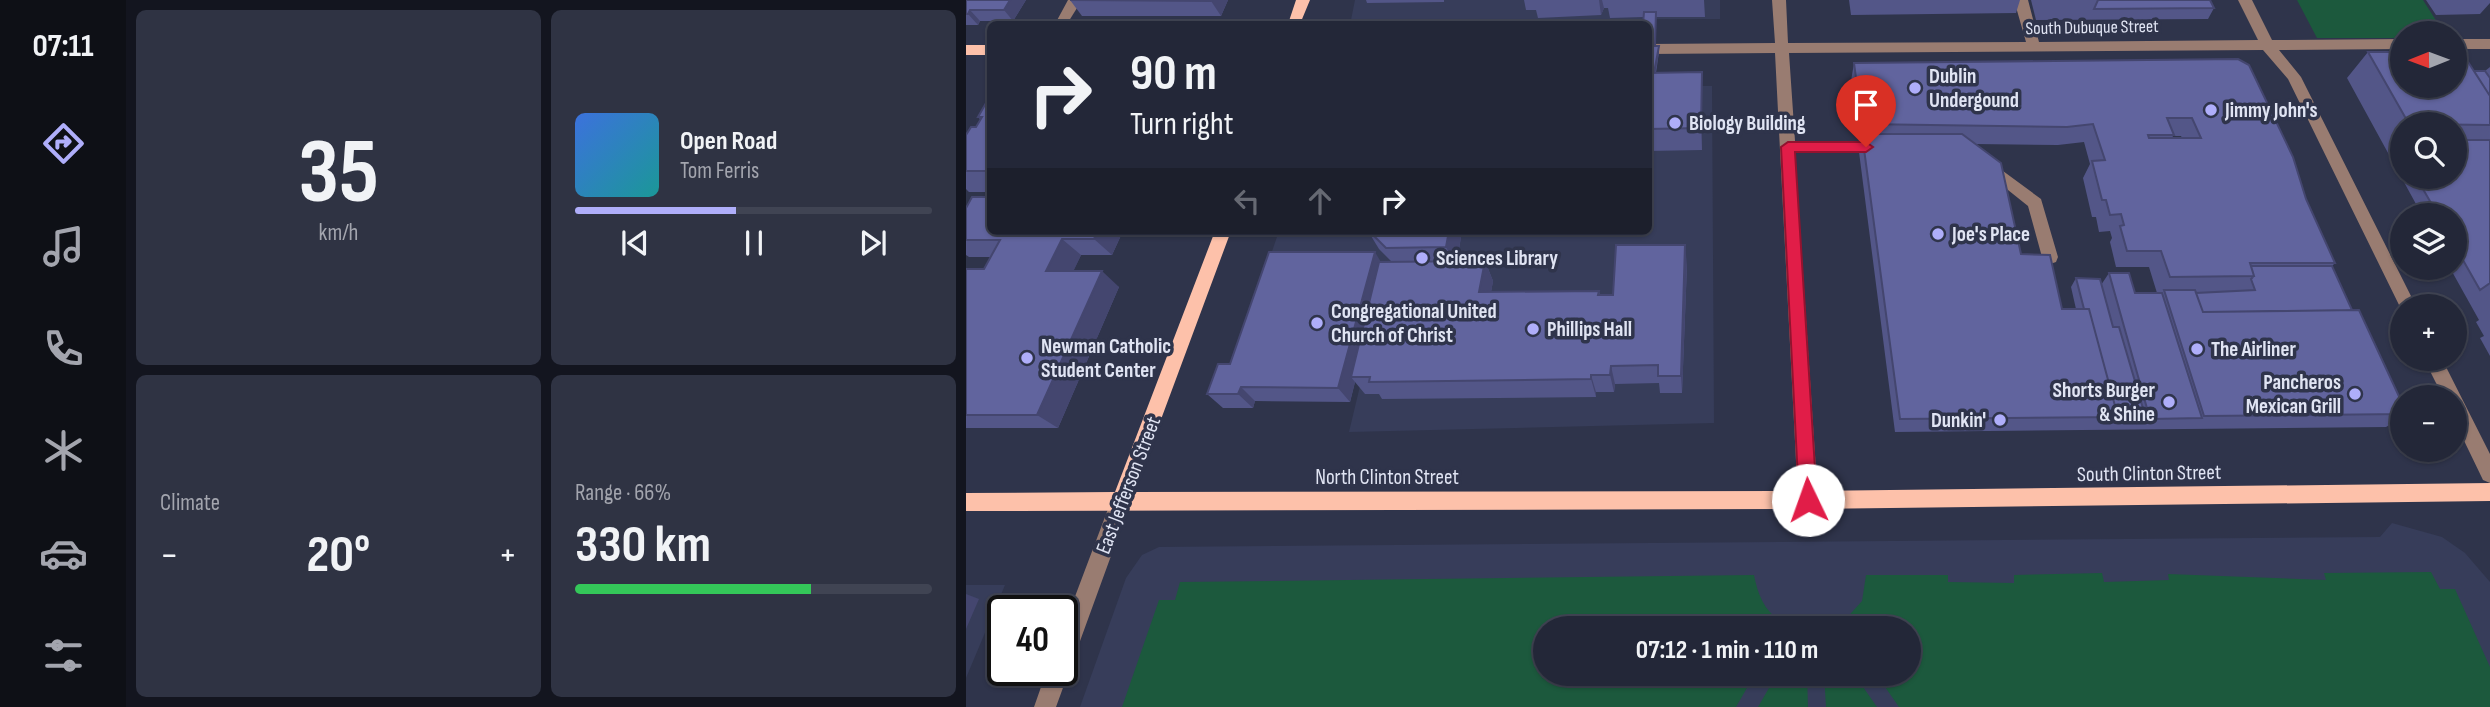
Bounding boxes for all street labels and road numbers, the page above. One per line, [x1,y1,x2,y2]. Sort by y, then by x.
street label: South Dubuque Street [2025,16,2159,39]
street label: East Jefferson Street [1091,413,1166,557]
street label: South Clinton Street [2077,460,2221,487]
street label: North Clinton Street [1315,465,1459,490]

